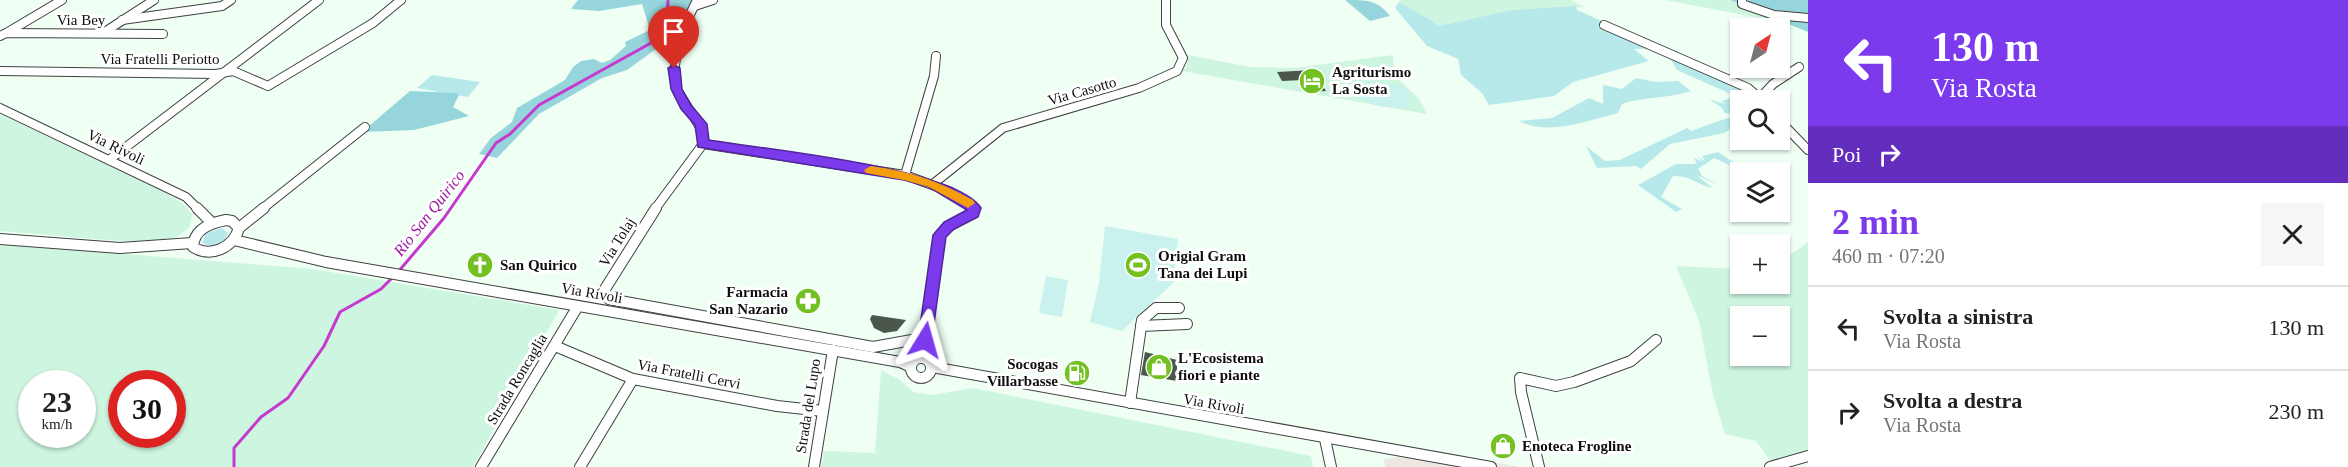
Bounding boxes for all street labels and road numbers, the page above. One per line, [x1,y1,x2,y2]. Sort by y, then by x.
street label: Via Bey [57,12,106,28]
street label: Via Fratelli Periotto [100,51,220,67]
street label: Via Casotto [1046,74,1118,108]
street label: Via Rivoli [85,126,147,168]
street label: Via Tolaj [596,215,638,269]
street label: Via Rivoli [560,280,624,306]
street label: Strada Roncaglia [484,330,551,427]
street label: Via Fratelli Cervi [636,356,742,392]
street label: Strada del Lupo [793,357,823,455]
street label: Via Rivoli [1182,391,1246,417]

